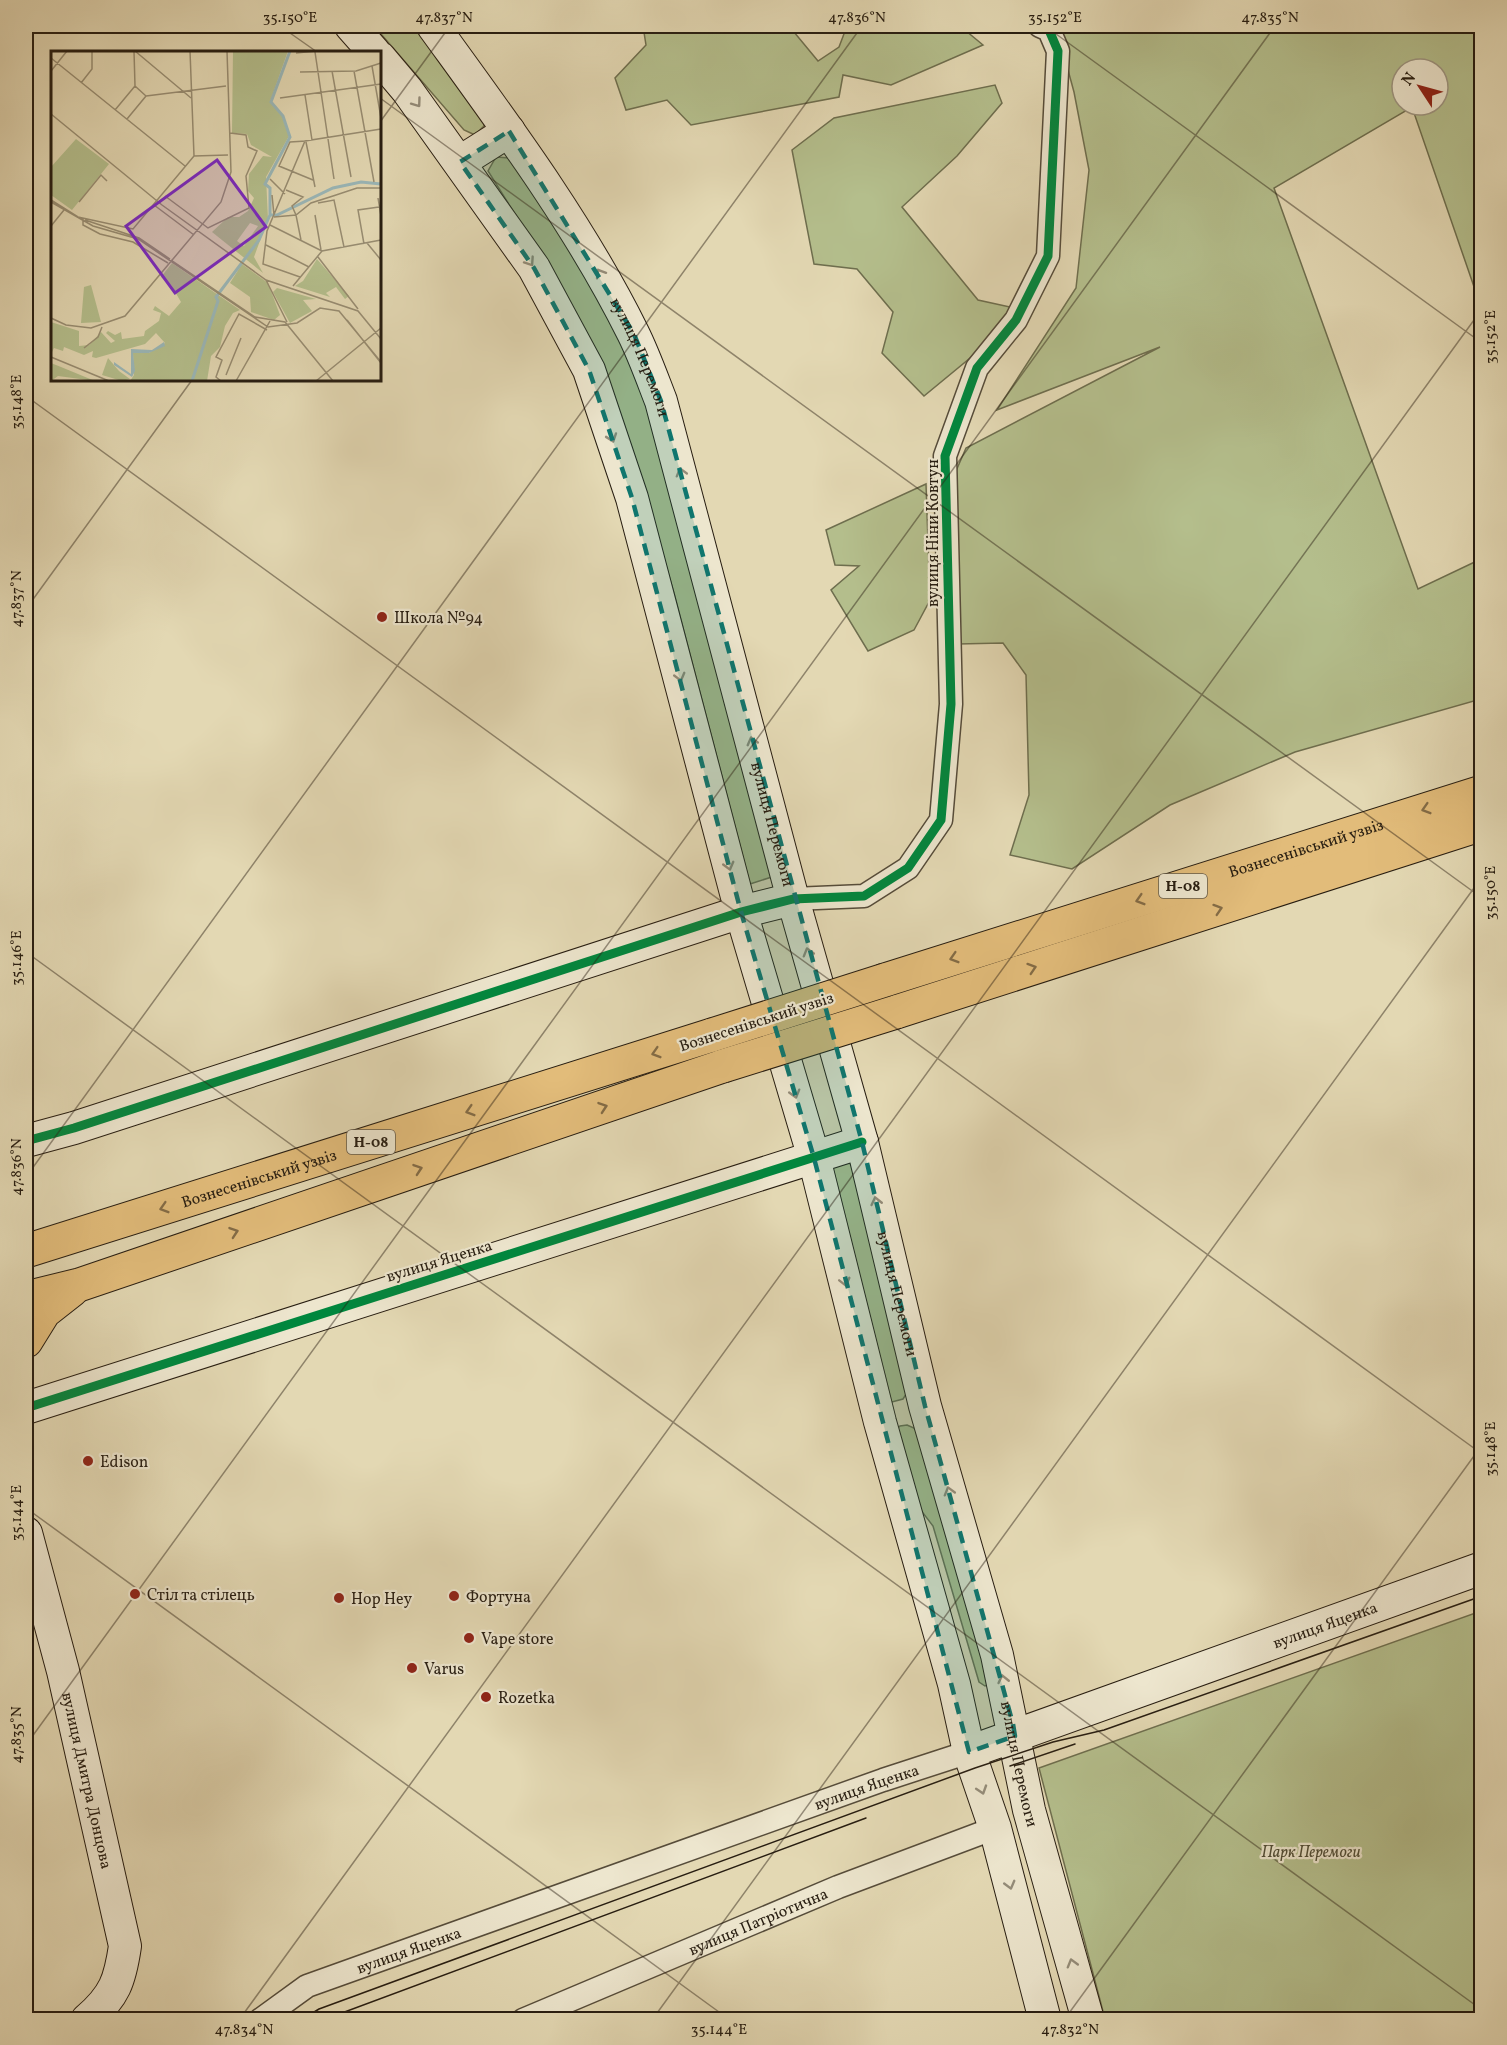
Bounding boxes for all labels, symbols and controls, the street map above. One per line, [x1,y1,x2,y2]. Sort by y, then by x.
text: 35.150°E [263,8,317,29]
text: 47.837°N [415,8,473,29]
text: 47.836°N [828,8,886,29]
text: 35.152°E [1028,8,1082,29]
text: 47.835°N [1241,8,1299,29]
inset map [51,51,381,381]
north arrow [1390,57,1450,117]
text: N [1397,68,1422,91]
one-way arrow [410,97,421,108]
one-way arrow [523,255,534,266]
one-way arrow [596,269,608,279]
street label: вулиця Перемоги [604,294,674,420]
text: 35.152°E [1481,310,1502,364]
text: 35.148°E [7,374,28,430]
one-way arrow [605,432,617,443]
street label: вулиця Ніни Ковтун [923,459,945,607]
one-way arrow [676,467,688,478]
text: 47.837°N [7,570,28,628]
place label: Школа №94 [394,608,483,630]
marker: Школа №94 [375,610,389,624]
one-way arrow [673,671,685,682]
one-way arrow [747,736,759,746]
street label: вулиця Перемоги [744,760,798,889]
one-way arrow [1421,802,1432,815]
street label: Вознесенівський узвіз [1226,815,1387,884]
one-way arrow [722,861,735,871]
text: 35.150°E [1481,866,1502,920]
road number: Н-08 [1159,874,1207,898]
one-way arrow [1135,892,1146,905]
one-way arrow [1212,903,1223,916]
text: 35.146°E [7,930,28,986]
one-way arrow [803,947,815,958]
one-way arrow [949,951,960,963]
one-way arrow [1026,963,1037,975]
street label: Вознесенівський узвіз [677,988,837,1058]
one-way arrow [651,1045,662,1058]
one-way arrow [788,1088,800,1099]
one-way arrow [597,1101,608,1114]
one-way arrow [465,1104,476,1116]
road number: Н-08 [347,1130,395,1154]
text: 47.836°N [7,1138,28,1196]
street label: Вознесенівський узвіз [179,1145,340,1214]
one-way arrow [412,1164,423,1177]
one-way arrow [870,1196,883,1206]
one-way arrow [159,1201,170,1213]
one-way arrow [228,1227,239,1239]
street label: вулиця Перемоги [871,1229,922,1359]
street label: вулиця Яценка [384,1235,495,1288]
one-way arrow [837,1277,850,1287]
text: 35.148°E [1481,1421,1502,1477]
place label: Edison [100,1452,148,1474]
marker: Edison [81,1454,95,1468]
text: 35.144°E [7,1485,28,1541]
one-way arrow [944,1486,957,1496]
place label: Стіл та стілець [147,1585,255,1607]
marker: Стіл та стілець [128,1587,142,1601]
place label: Фортуна [466,1587,531,1609]
place label: Hop Hey [351,1589,412,1611]
marker: Фортуна [447,1589,461,1603]
marker: Hop Hey [332,1591,346,1605]
street label: вулиця Яценка [1270,1597,1381,1655]
place label: Vape store [481,1629,554,1651]
marker: Vape store [462,1631,476,1645]
place label: Varus [424,1659,464,1681]
marker: Varus [405,1661,419,1675]
one-way arrow [997,1674,1010,1684]
place label: Rozetka [498,1688,555,1710]
street label: вулиця Дмитра Донцова [55,1690,116,1871]
marker: Rozetka [479,1690,493,1704]
street label: вулиця Перемоги [994,1699,1042,1830]
text: 47.835°N [7,1706,28,1764]
street label: вулиця Яценка [812,1760,922,1817]
one-way arrow [975,1784,988,1795]
park label: Парк Перемоги [1261,1842,1361,1864]
one-way arrow [1002,1879,1015,1889]
street label: вулиця Патріотична [686,1883,832,1962]
street label: вулиця Яценка [354,1923,465,1980]
one-way arrow [1067,1958,1079,1969]
text: 47.834°N [215,2020,273,2041]
text: 35.144°E [691,2020,747,2041]
text: 47.832°N [1041,2020,1099,2041]

